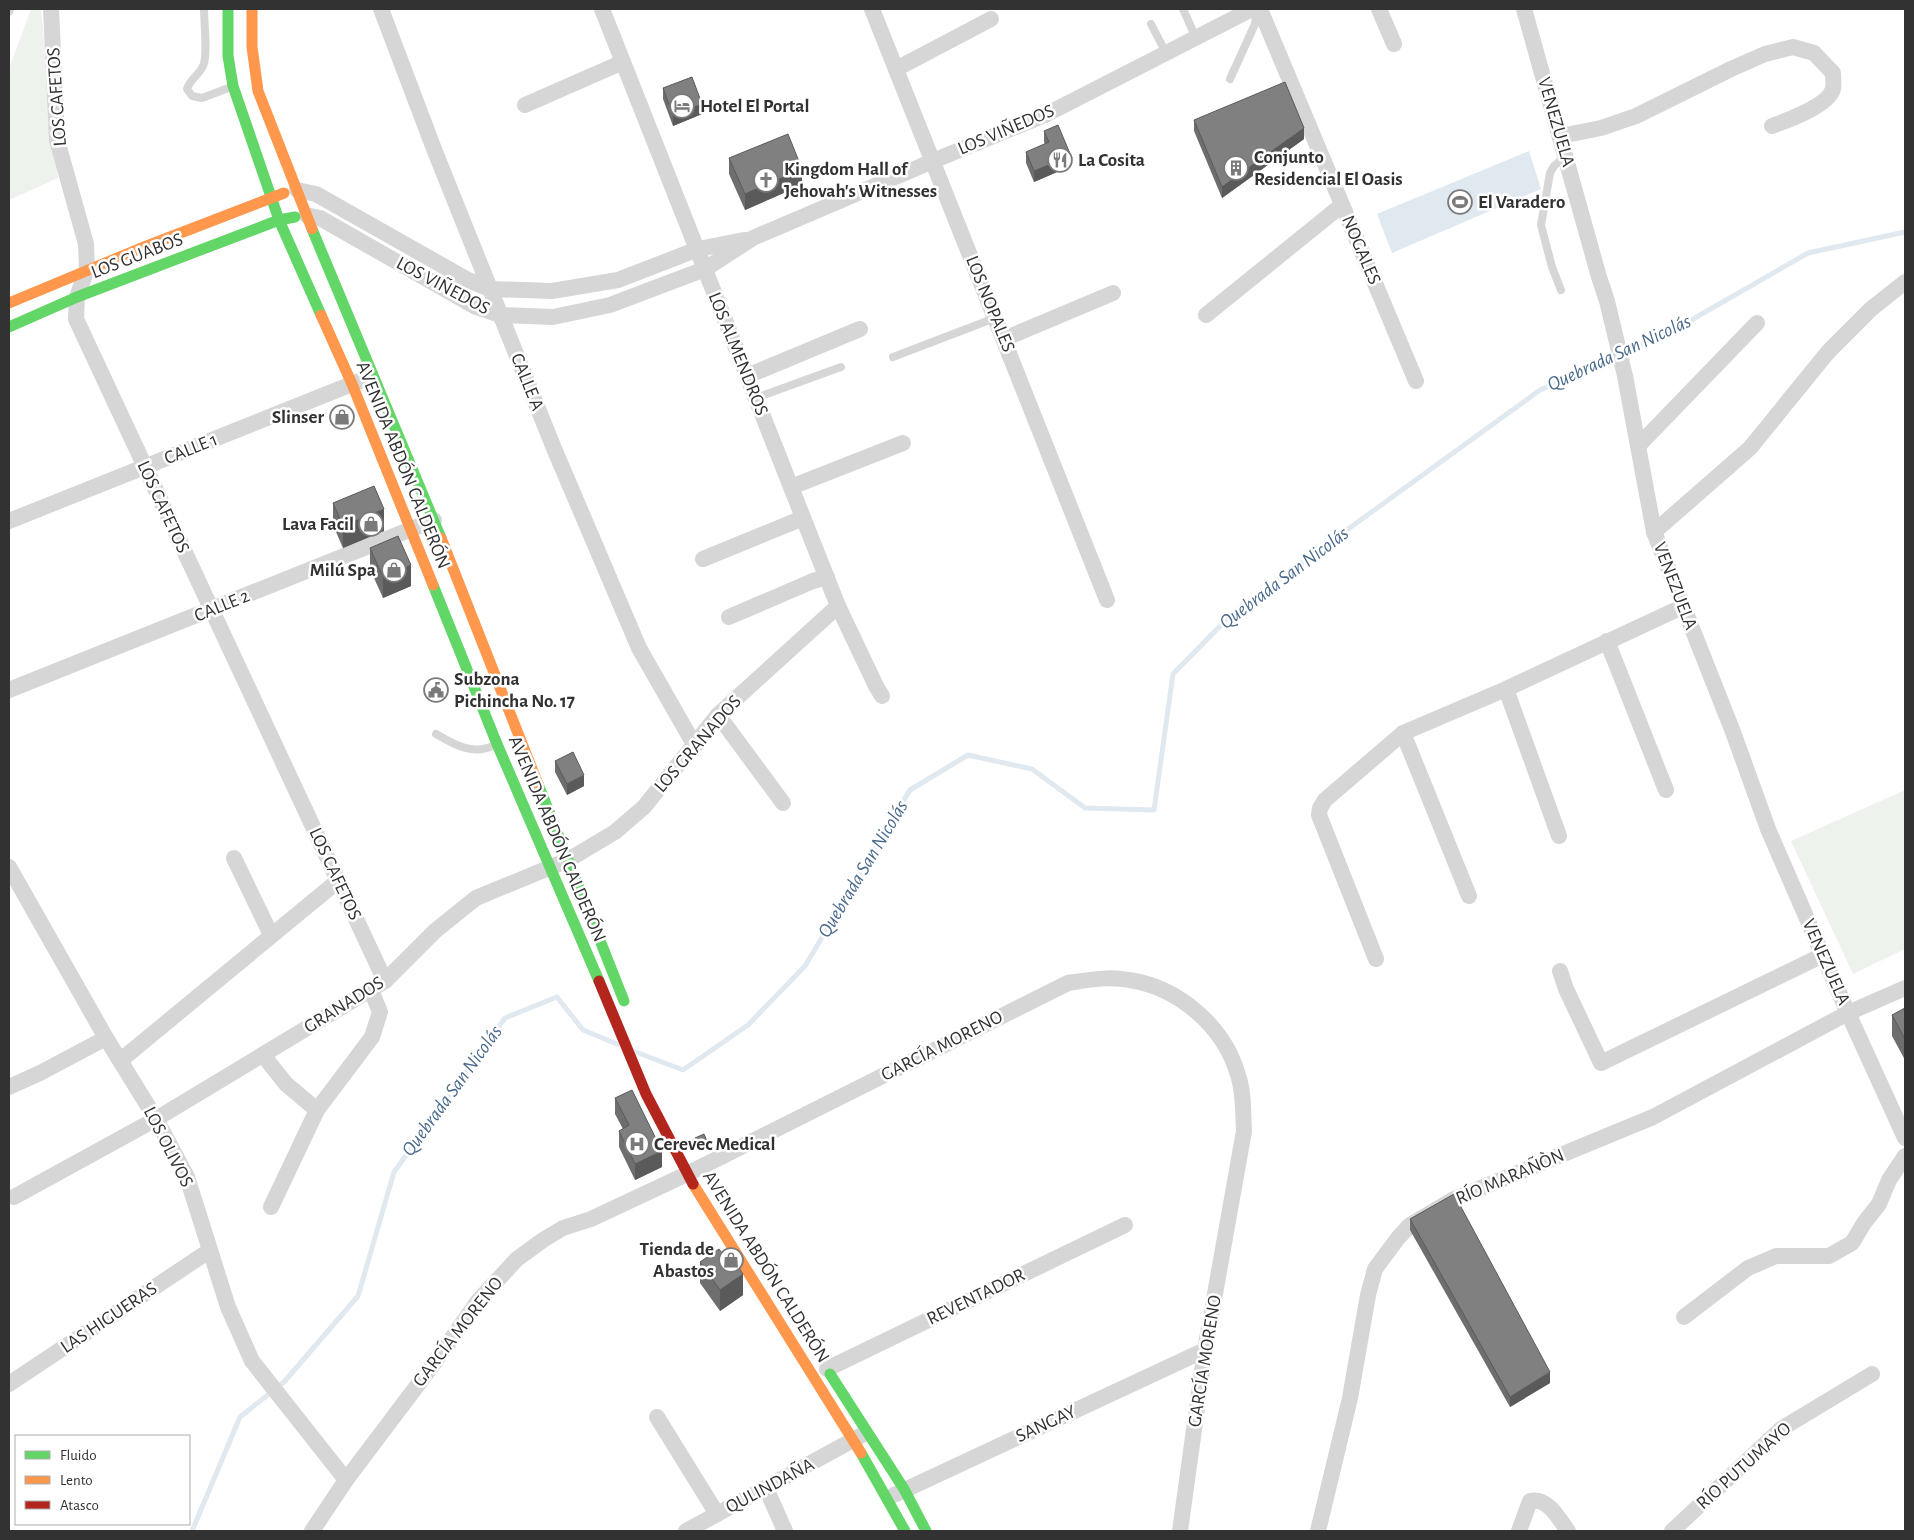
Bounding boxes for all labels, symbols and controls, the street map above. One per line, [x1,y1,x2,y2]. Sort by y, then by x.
street label: LOS CAFETOS [44,47,70,147]
street label: VENEZUELA [1534,75,1578,169]
hotel icon: Hotel El Portal [669,93,695,119]
place label: Hotel El Portal [700,97,809,116]
street label: LOS VIÑEDOS [954,99,1057,159]
restaurant icon: La Cosita [1047,147,1073,173]
place label: Conjunto Residencial El Oasis [1254,148,1403,189]
place label: La Cosita [1078,151,1145,170]
building icon: Conjunto Residencial El Oasis [1223,155,1249,181]
place label: Kingdom Hall of Jehovah's Witnesses [784,160,937,201]
church icon: Kingdom Hall of Jehovah's Witnesses [753,167,779,193]
sports icon: El Varadero [1447,189,1473,215]
place label: El Varadero [1478,193,1565,212]
street label: NOGALES [1338,213,1384,287]
street label: LOS GUABOS [88,230,186,282]
street label: LOS VIÑEDOS [393,252,494,318]
street label: LOS NOPALES [962,253,1018,355]
street label: LOS ALMENDROS [705,290,771,418]
water label: Quebrada San Nicolás [1544,311,1694,395]
street label: CALLE A [507,351,547,413]
street label: AVENIDA ABDÓN CALDERÓN [353,358,455,571]
shop icon: Slinser [329,404,355,430]
place label: Slinser [272,408,324,427]
street label: CALLE 1 [162,430,220,468]
street label: LOS CAFETOS [133,458,193,556]
shop icon: Lava Facil [358,511,384,537]
place label: Lava Facil [282,515,354,534]
water label: Quebrada San Nicolás [1216,523,1353,633]
street label: VENEZUELA [1650,540,1700,632]
shop icon: Milú Spa [381,557,407,583]
place label: Milú Spa [310,561,376,580]
street label: CALLE 2 [192,586,253,626]
place label: Subzona Pichincha No. 17 [454,670,575,711]
public building icon: Subzona Pichincha No. 17 [423,677,449,703]
street label: LOS GRANADOS [651,692,745,796]
street label: AVENIDA ABDÓN CALDERÓN [505,732,611,945]
water label: Quebrada San Nicolás [814,796,912,941]
street label: LOS CAFETOS [305,825,365,923]
street label: VENEZUELA [1799,916,1853,1008]
street label: GRANADOS [301,973,387,1037]
street label: GARCÍA MORENO [877,1005,1006,1085]
water label: Quebrada San Nicolás [398,1022,506,1160]
street label: LOS OLIVOS [140,1104,196,1190]
hospital icon: Cerevec Medical [624,1131,650,1157]
place label: Cerevec Medical [654,1135,775,1154]
street label: RÍO MARAÑÒN [1452,1144,1567,1208]
street label: AVENIDA ABDÓN CALDERÓN [699,1167,835,1366]
place label: Tienda de Abastos [640,1240,714,1281]
shop icon: Tienda de Abastos [718,1247,744,1273]
street label: REVENTADOR [924,1265,1028,1329]
street label: GARCÍA MORENO [408,1272,507,1390]
street label: LAS HIGUERAS [57,1279,161,1357]
street label: GARCÍA MORENO [1183,1293,1225,1428]
street label: SANGAY [1013,1402,1079,1446]
street label: RÍO PUTUMAYO [1692,1417,1795,1513]
legend [15,1435,190,1525]
text: Fluido [60,1448,97,1463]
street label: QULINDAÑA [722,1453,817,1517]
text: Lento [60,1473,93,1488]
text: Atasco [60,1498,99,1513]

